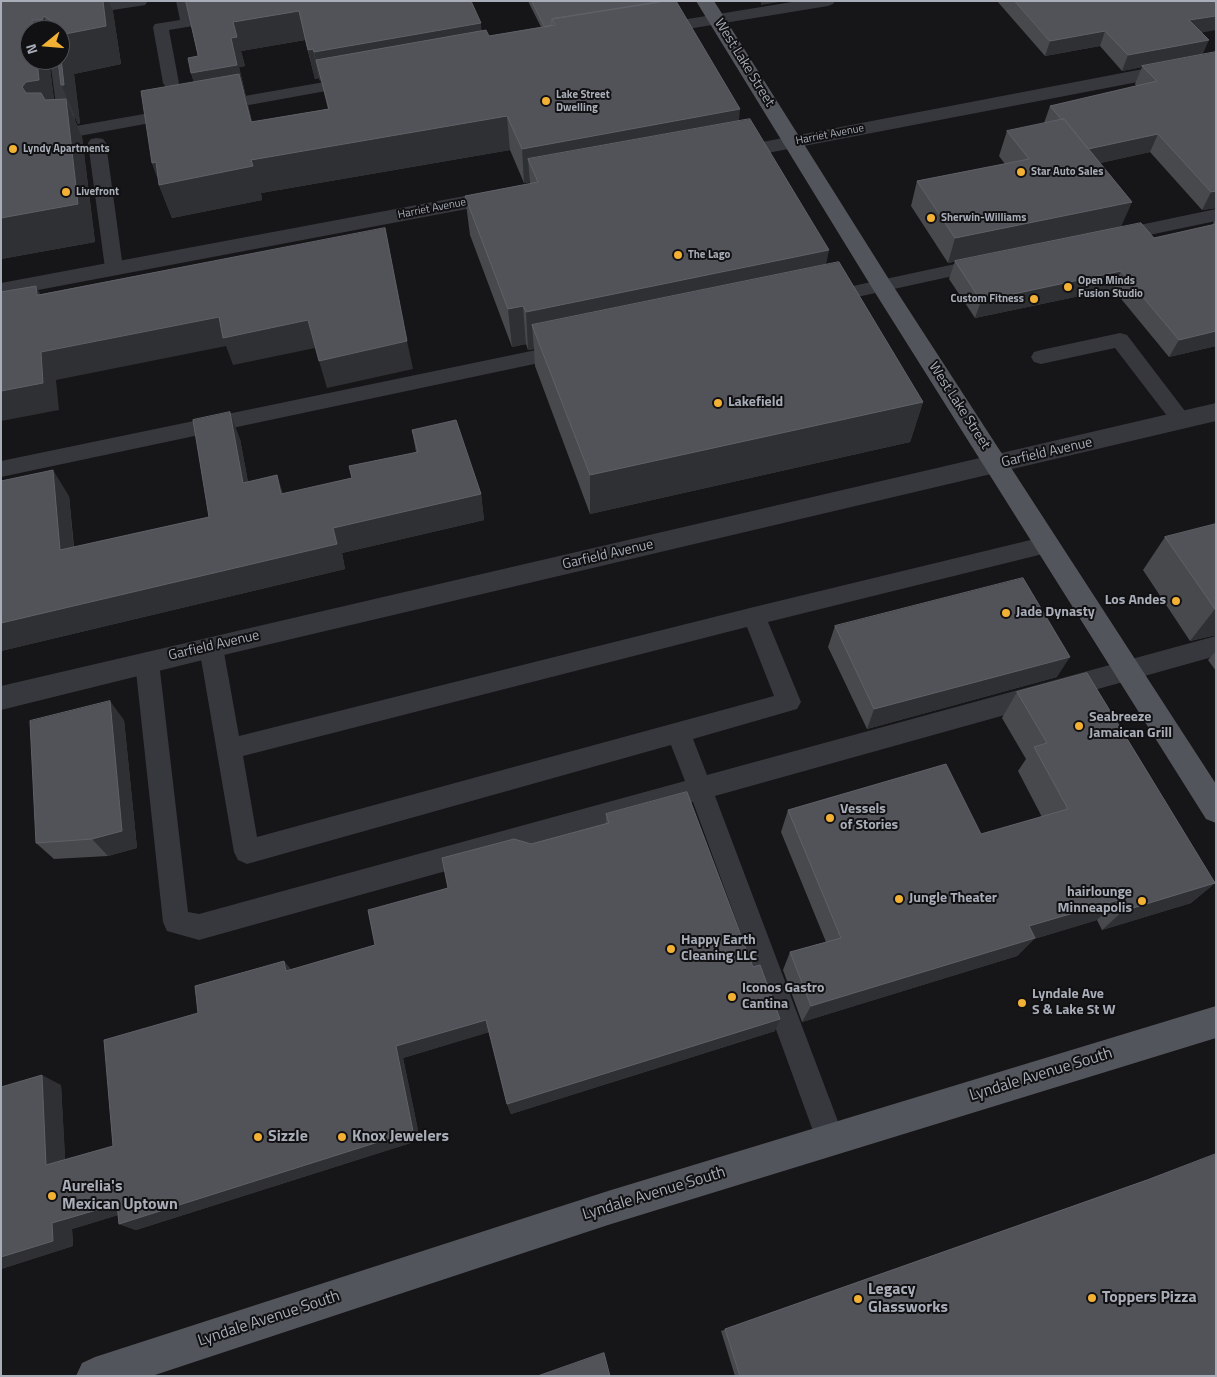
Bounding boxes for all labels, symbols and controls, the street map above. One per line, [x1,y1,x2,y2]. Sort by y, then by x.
street label: West Lake Street [710,16,778,110]
north arrow [20,20,70,70]
text: N [20,42,43,57]
place label: Lake Street Dwelling [556,88,610,114]
marker: Lake Street Dwelling [540,95,552,107]
street label: Harriet Avenue [795,122,865,148]
place label: Lyndy Apartments [23,142,110,156]
marker: Lyndy Apartments [7,143,19,155]
place label: Star Auto Sales [1031,165,1103,179]
marker: Star Auto Sales [1015,166,1027,178]
place label: Livefront [76,185,119,199]
marker: Livefront [60,186,72,198]
street label: Harriet Avenue [397,196,467,222]
place label: Sherwin-Williams [941,211,1026,225]
marker: Sherwin-Williams [925,212,937,224]
place label: The Lago [688,248,730,262]
marker: The Lago [672,249,684,261]
place label: Open Minds Fusion Studio [1078,274,1143,300]
marker: Open Minds Fusion Studio [1062,281,1074,293]
place label: Custom Fitness [951,292,1024,306]
marker: Custom Fitness [1028,293,1040,305]
street label: West Lake Street [925,359,993,453]
place label: Lakefield [728,395,783,411]
marker: Lakefield [712,397,724,409]
street label: Garfield Avenue [1000,434,1094,472]
street label: Garfield Avenue [561,536,655,574]
place label: Los Andes [1105,593,1166,609]
marker: Los Andes [1170,595,1182,607]
place label: Jade Dynasty [1016,605,1095,621]
marker: Jade Dynasty [1000,607,1012,619]
street label: Garfield Avenue [167,627,261,665]
place label: Seabreeze Jamaican Grill [1089,710,1172,742]
marker: Seabreeze Jamaican Grill [1073,720,1085,732]
place label: Vessels of Stories [840,802,898,834]
marker: Vessels of Stories [824,812,836,824]
place label: hairlounge Minneapolis [1058,885,1132,918]
place label: Jungle Theater [909,891,997,907]
marker: Jungle Theater [893,893,905,905]
marker: hairlounge Minneapolis [1136,895,1148,907]
place label: Happy Earth Cleaning LLC [681,933,757,966]
marker: Happy Earth Cleaning LLC [665,943,677,955]
place label: Iconos Gastro Cantina [742,981,825,1014]
place label: Lyndale Ave S & Lake St W [1032,987,1115,1020]
marker: Iconos Gastro Cantina [726,991,738,1003]
marker: Lyndale Ave S & Lake St W [1016,997,1028,1009]
street label: Lyndale Avenue South [967,1044,1115,1106]
place label: Sizzle [268,1127,308,1147]
place label: Knox Jewelers [352,1127,449,1147]
marker: Sizzle [252,1131,264,1143]
marker: Knox Jewelers [336,1131,348,1143]
street label: Lyndale Avenue South [580,1163,728,1225]
place label: Aurelia's Mexican Uptown [62,1177,178,1215]
marker: Aurelia's Mexican Uptown [46,1190,58,1202]
place label: Legacy Glassworks [868,1280,948,1318]
street label: Lyndale Avenue South [195,1287,343,1351]
place label: Toppers Pizza [1102,1288,1197,1308]
marker: Toppers Pizza [1086,1292,1098,1304]
marker: Legacy Glassworks [852,1293,864,1305]

